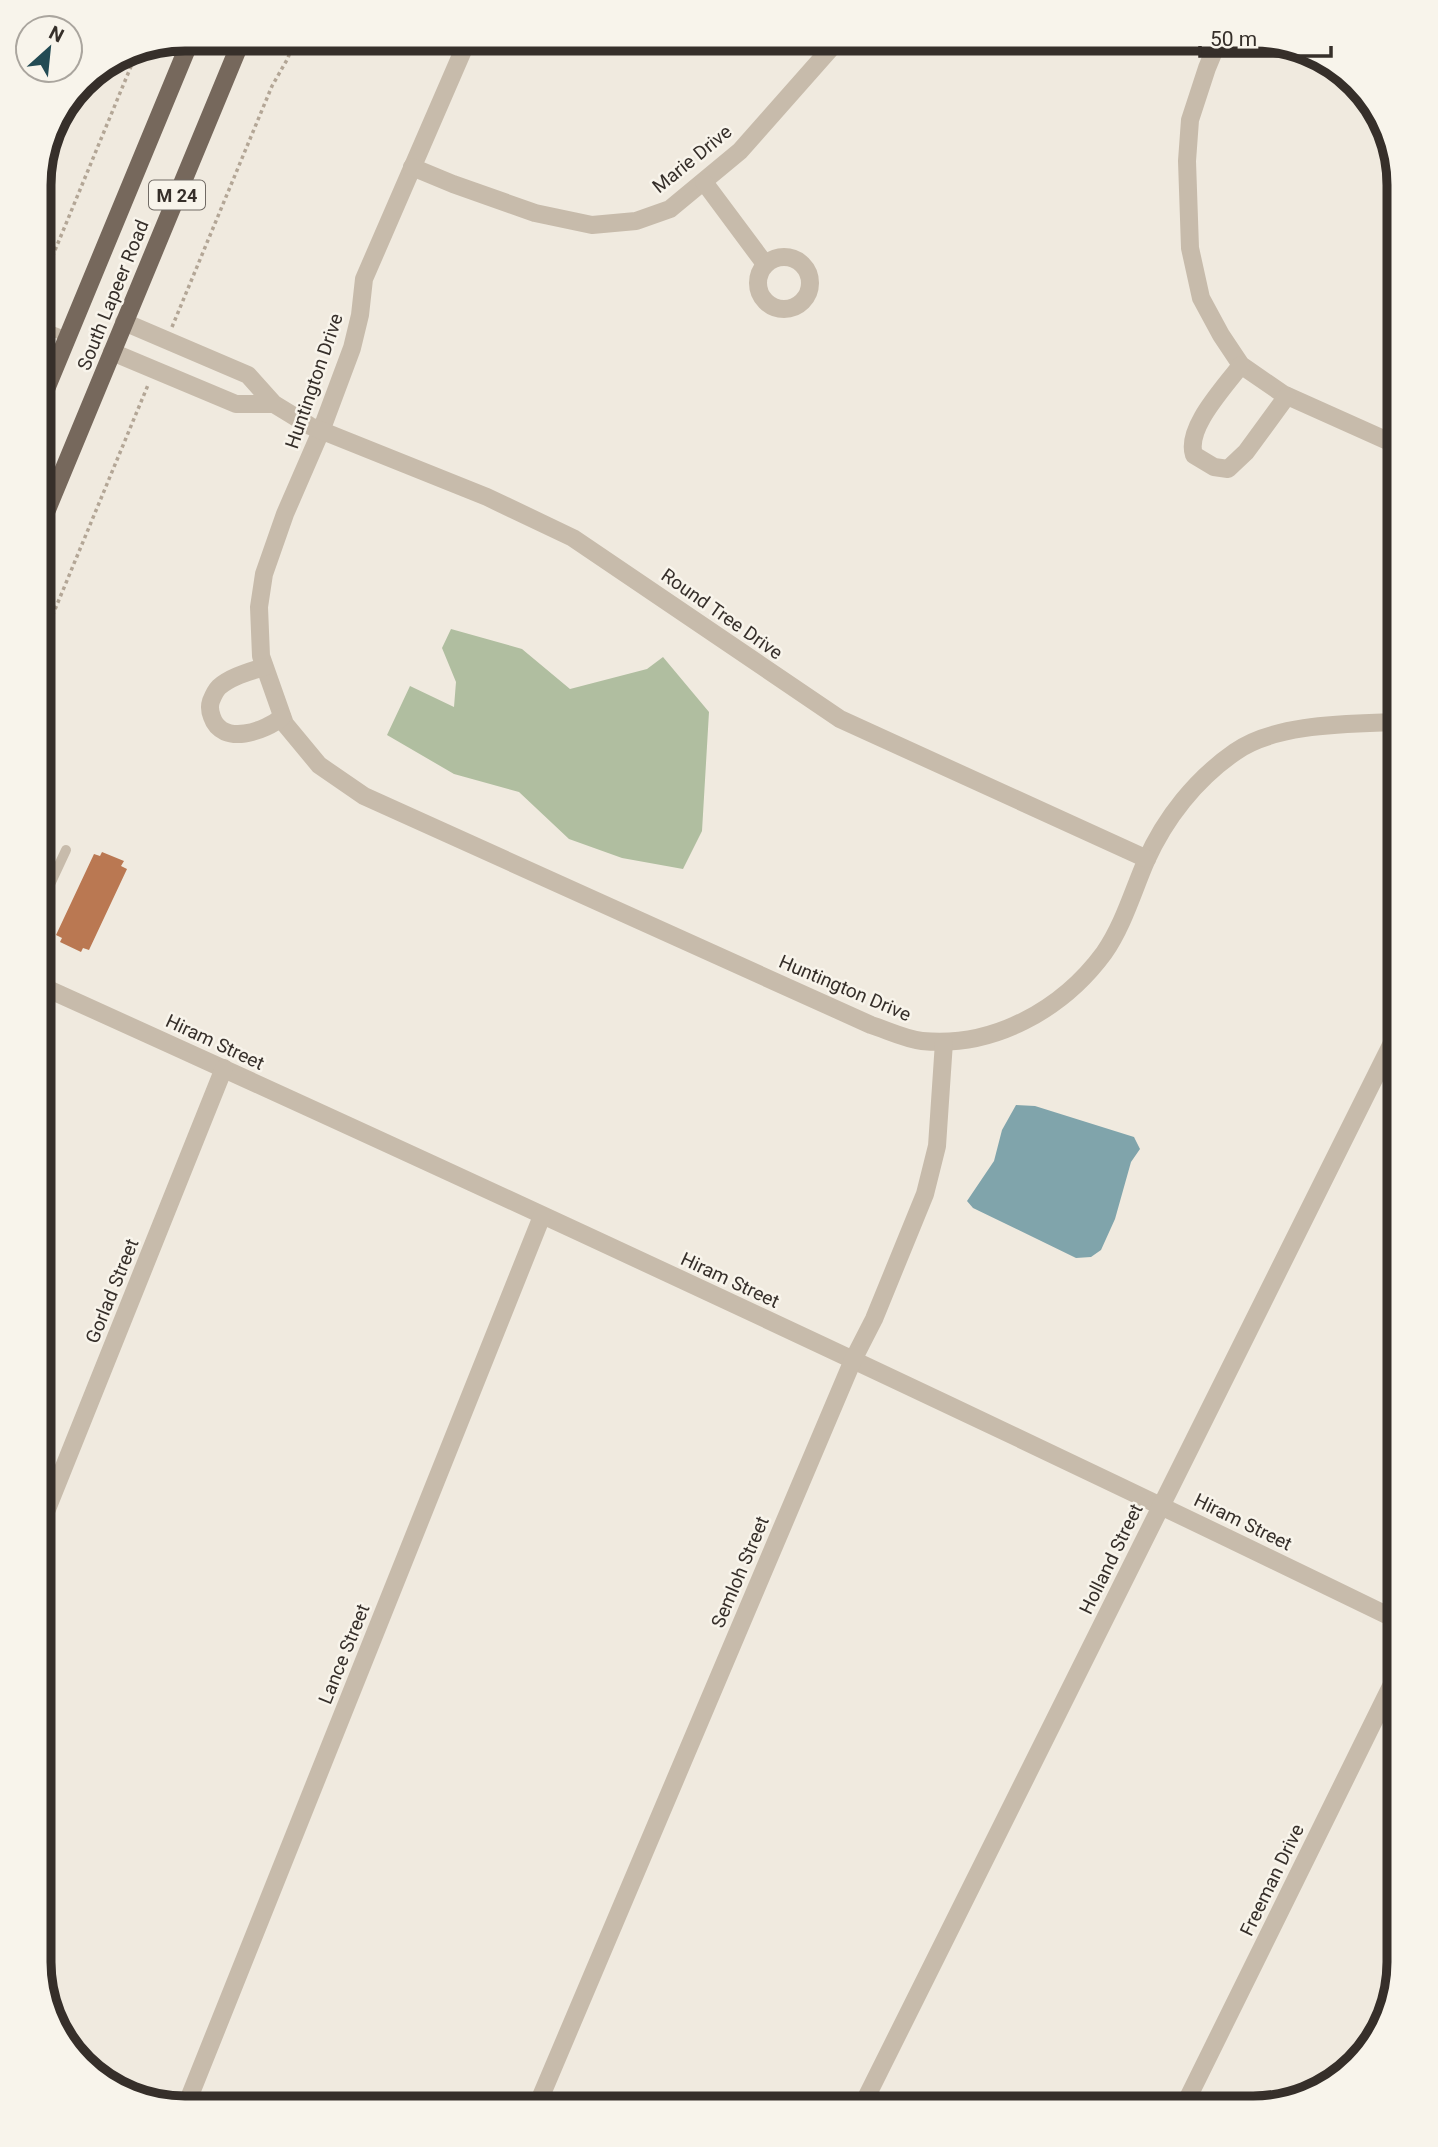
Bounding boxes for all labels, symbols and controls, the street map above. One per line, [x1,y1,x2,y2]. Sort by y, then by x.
north arrow [14,14,84,84]
scale bar [1200,14,1331,58]
text: N [45,21,68,48]
text: 50 m [1210,27,1257,51]
street label: Marie Drive [648,120,736,198]
road number: M 24 [149,180,205,210]
street label: South Lapeer Road [72,216,154,374]
street label: Huntington Drive [280,310,348,452]
street label: Round Tree Drive [657,564,787,664]
street label: Huntington Drive [775,950,915,1026]
street label: Hiram Street [162,1009,268,1075]
street label: Gorlad Street [81,1235,143,1347]
street label: Hiram Street [677,1247,783,1313]
street label: Hiram Street [1190,1488,1296,1556]
street label: Holland Street [1074,1500,1148,1618]
street label: Semloh Street [706,1513,774,1631]
street label: Lance Street [313,1601,375,1707]
street label: Freeman Drive [1235,1820,1309,1940]

